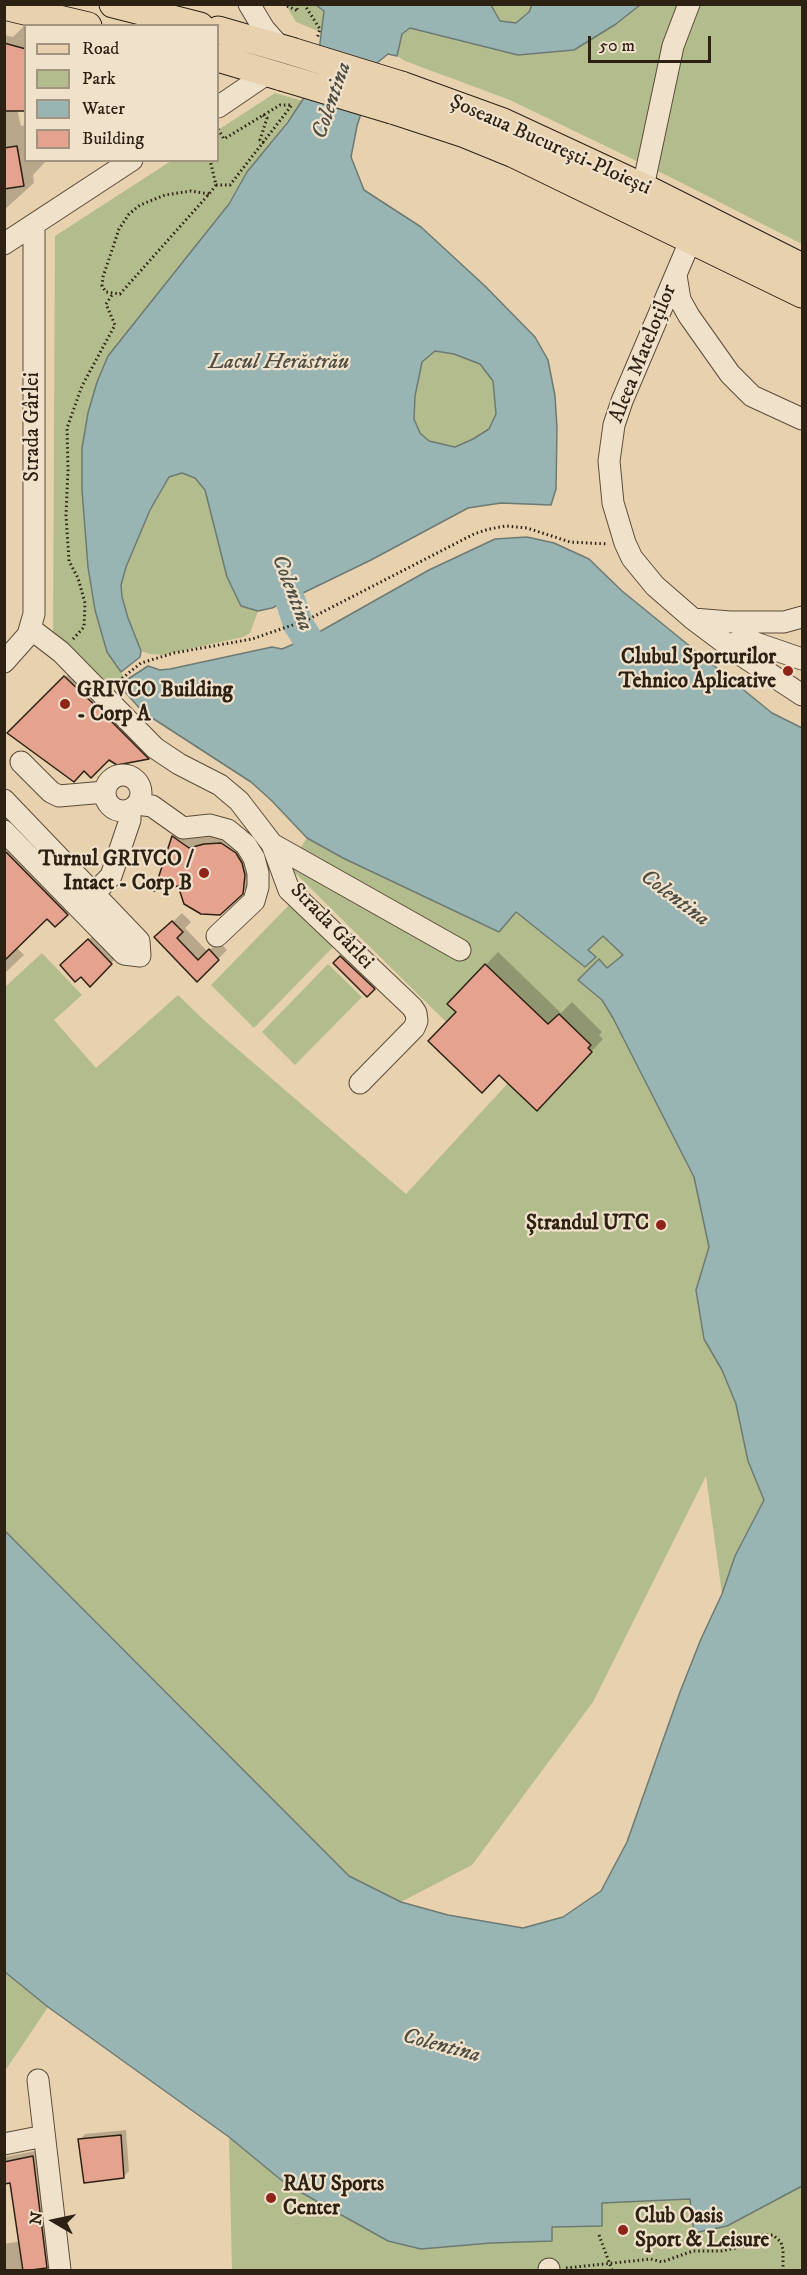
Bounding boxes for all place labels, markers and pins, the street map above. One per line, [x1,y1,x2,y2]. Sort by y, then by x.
place label: Clubul Sporturilor Tehnico Aplicative [619,646,776,696]
marker: Clubul Sporturilor Tehnico Aplicative [781,664,795,678]
place label: GRIVCO Building - Corp A [77,679,233,729]
marker: GRIVCO Building - Corp A [58,697,72,711]
place label: Turnul GRIVCO / Intact - Corp B [39,848,192,898]
marker: Turnul GRIVCO / Intact - Corp B [197,866,211,880]
place label: Ștrandul UTC [526,1212,649,1238]
marker: Ștrandul UTC [654,1218,668,1232]
place label: RAU Sports Center [283,2173,384,2223]
marker: RAU Sports Center [264,2191,278,2205]
place label: Club Oasis Sport & Leisure [635,2205,769,2255]
marker: Club Oasis Sport & Leisure [616,2223,630,2237]

